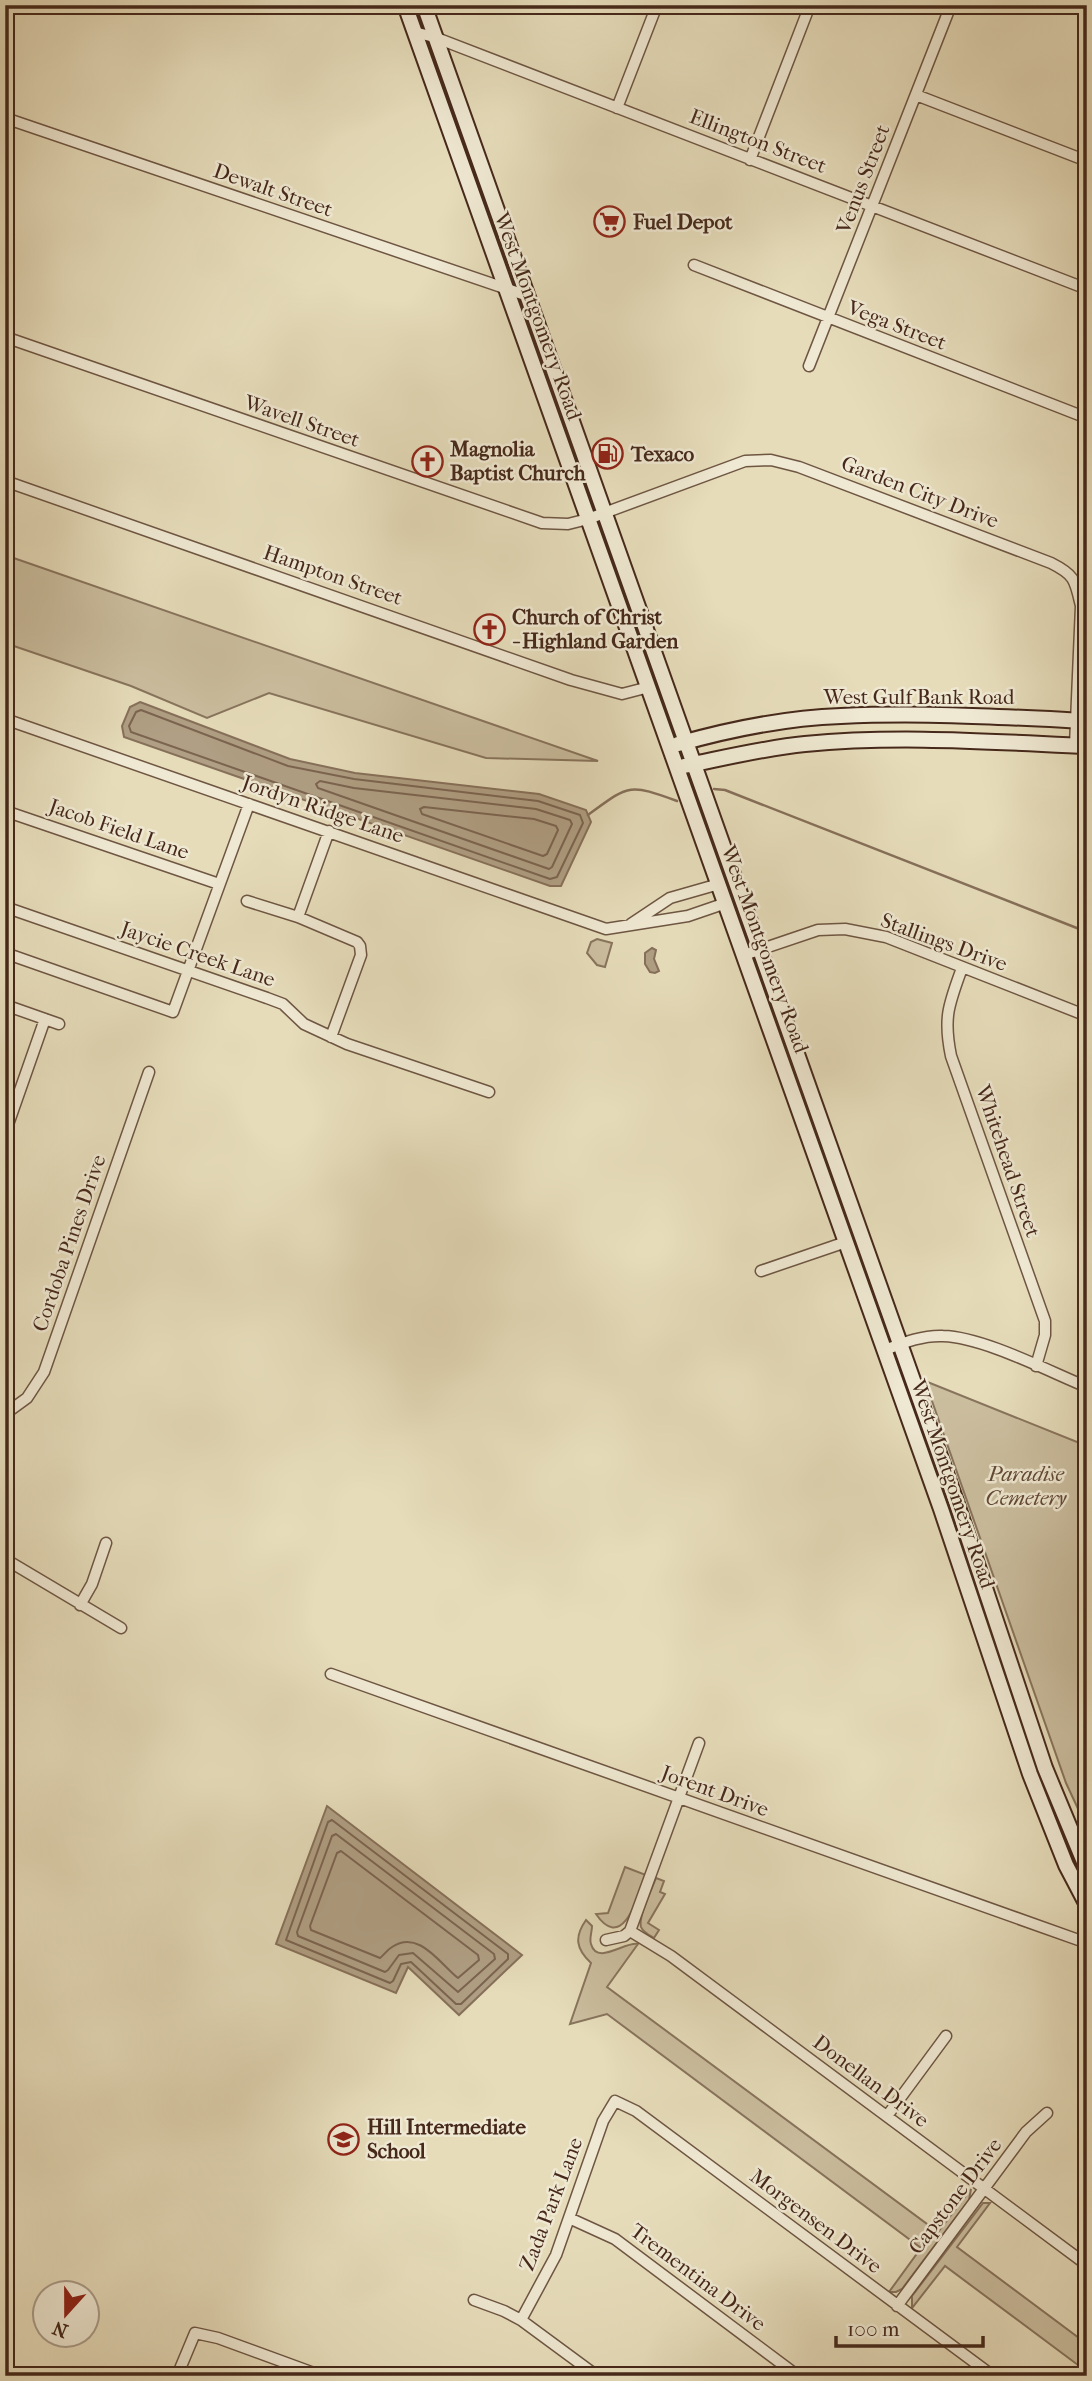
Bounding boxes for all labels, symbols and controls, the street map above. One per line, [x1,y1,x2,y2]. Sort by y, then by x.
street label: Ellington Street [686,104,830,178]
street label: Venus Street [831,121,895,238]
street label: Dewalt Street [210,158,336,222]
supermarket icon: Fuel Depot [593,205,627,239]
street label: West Montgomery Road [489,208,587,424]
place label: Fuel Depot [632,210,733,234]
street label: Vega Street [843,295,950,355]
street label: Wavell Street [240,390,363,452]
place label: Magnolia Baptist Church [449,437,586,485]
fuel station icon: Texaco [591,437,625,471]
place label: Texaco [630,442,695,466]
church icon: Magnolia Baptist Church [410,444,444,478]
street label: Garden City Drive [838,451,1002,533]
street label: Hampton Street [260,540,406,610]
place label: Church of Christ - Highland Garden [512,605,679,653]
church icon: Church of Christ - Highland Garden [472,612,506,646]
street label: West Gulf Bank Road [823,685,1015,709]
street label: Jordyn Ridge Lane [237,769,407,848]
street label: Jacob Field Lane [44,793,192,864]
street label: West Montgomery Road [716,841,814,1057]
street label: Stallings Drive [877,908,1011,976]
street label: Jaycie Creek Lane [116,916,278,992]
street label: Whitehead Street [970,1081,1045,1241]
street label: Cordoba Pines Drive [27,1151,111,1335]
street label: West Montgomery Road [906,1376,1000,1592]
park label: Paradise Cemetery [986,1462,1068,1510]
street label: Jorent Drive [656,1760,772,1822]
street label: Donellan Drive [809,2030,933,2132]
place label: Hill Intermediate School [367,2115,527,2163]
school or university icon: Hill Intermediate School [327,2122,361,2156]
street label: Capstone Drive [904,2133,1006,2259]
street label: Zada Park Lane [515,2134,587,2274]
street label: Morgensen Drive [746,2164,886,2278]
street label: Trementina Drive [626,2218,770,2336]
north arrow [32,2280,102,2350]
scale bar [836,2304,984,2348]
text: N [49,2316,71,2342]
text: 100 m [847,2317,900,2341]

